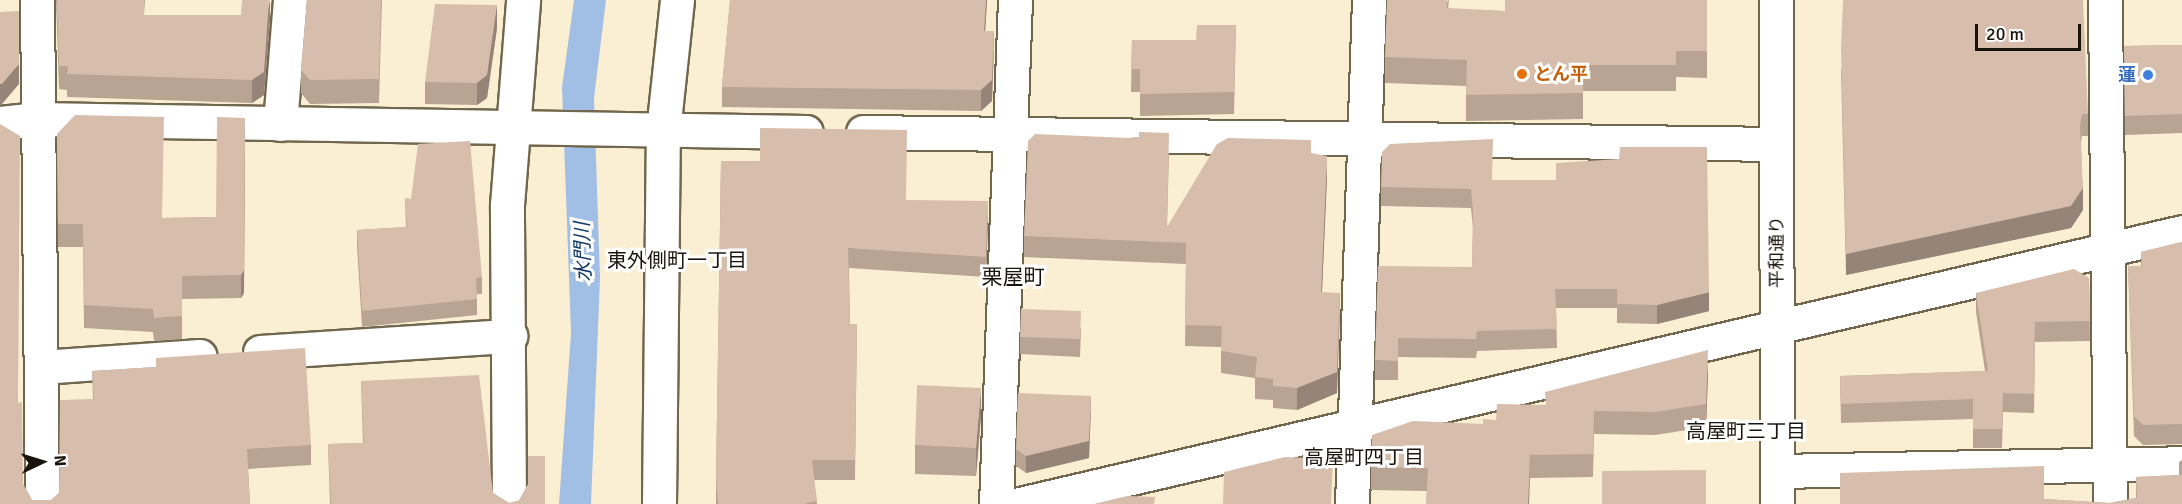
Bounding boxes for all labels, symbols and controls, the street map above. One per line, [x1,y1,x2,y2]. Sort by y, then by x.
scale bar [1978,12,2084,50]
text: 20 m [1986,23,2024,45]
place label: とん平 [1534,63,1588,85]
place label: 蓮 [2118,64,2136,86]
marker: とん平 [1515,67,1529,81]
marker: 蓮 [2141,68,2155,82]
street label: 平和通り [1766,216,1788,288]
water label: 水門川 [570,222,596,282]
district label: 東外側町一丁目 [607,248,747,272]
district label: 栗屋町 [982,264,1044,290]
district label: 高屋町三丁目 [1686,419,1806,443]
north arrow [12,432,72,492]
district label: 高屋町四丁目 [1304,445,1424,469]
text: N [50,454,70,467]

